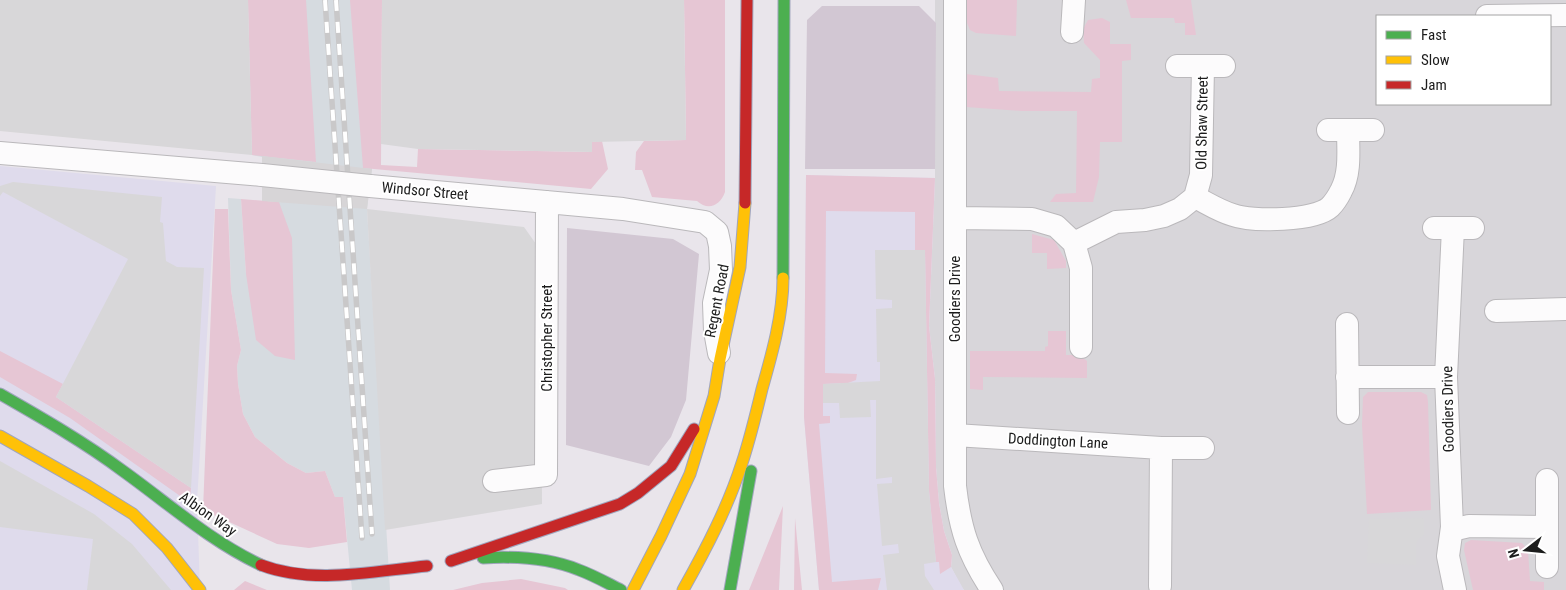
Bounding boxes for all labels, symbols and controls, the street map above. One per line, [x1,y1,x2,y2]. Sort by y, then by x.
legend [1376,15,1551,105]
text: Fast [1421,26,1446,44]
text: Slow [1421,51,1450,69]
street label: Old Shaw Street [1192,76,1212,170]
text: Jam [1421,76,1447,94]
street label: Windsor Street [381,178,469,204]
street label: Goodiers Drive [946,256,964,342]
street label: Regent Road [701,263,733,339]
street label: Christopher Street [538,284,556,392]
street label: Goodiers Drive [1438,366,1458,452]
street label: Doddington Lane [1007,429,1109,453]
street label: Albion Way [176,488,240,540]
north arrow [1501,525,1551,575]
text: N [1505,547,1522,560]

